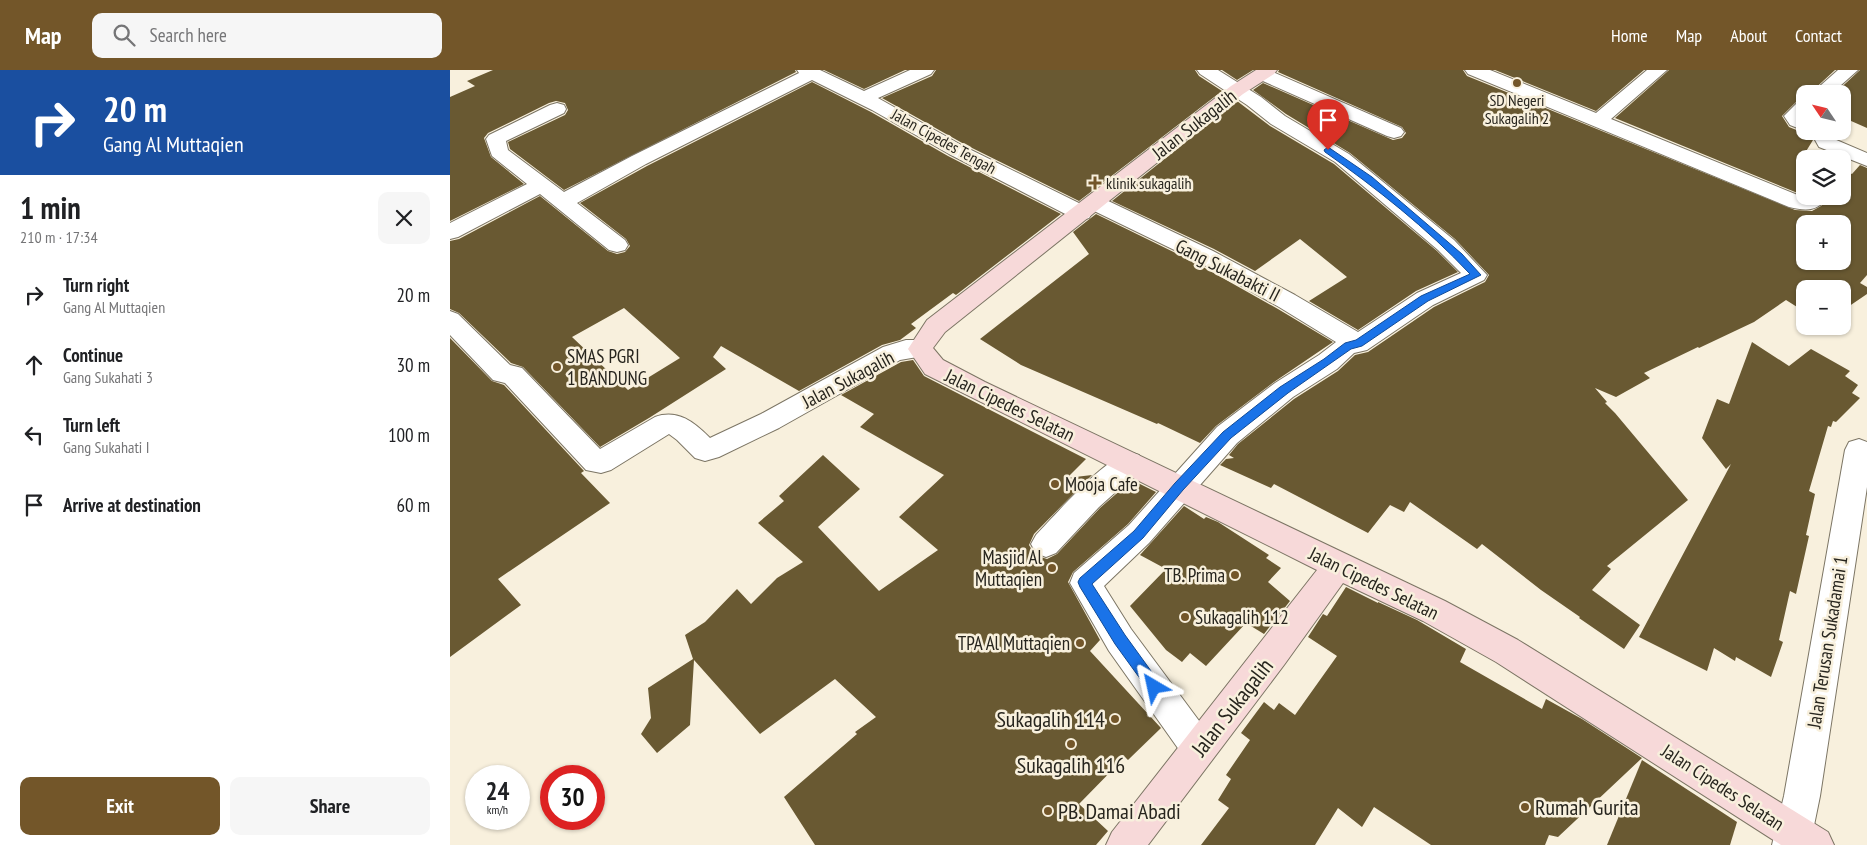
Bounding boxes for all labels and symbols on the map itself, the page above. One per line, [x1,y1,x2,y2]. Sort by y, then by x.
marker: SD Negeri Sukagalih 2 [1511,77,1523,89]
street label: Jalan Sukagalih [1146,84,1241,165]
north arrow [1796,85,1851,140]
place label: SD Negeri Sukagalih 2 [1485,90,1549,128]
pin [1307,99,1349,150]
street label: Jalan Cipedes Tengah [887,104,1000,178]
place label: klinik sukagalih [1106,173,1192,193]
marker: klinik sukagalih [1088,176,1102,190]
street label: Gang Sukabakti II [1172,233,1284,307]
place label: SMAS PGRI 1 BANDUNG [567,344,647,390]
street label: Jalan Sukagalih [797,345,898,414]
marker: SMAS PGRI 1 BANDUNG [551,361,563,373]
street label: Jalan Cipedes Selatan [940,363,1079,447]
place label: Mooja Cafe [1065,472,1138,496]
marker: Mooja Cafe [1049,478,1061,490]
street label: Jalan Cipedes Selatan [1304,541,1443,625]
place label: Masjid Al Muttaqien [975,545,1043,591]
street label: Jalan Terusan Sukadamai 1 [1801,554,1852,731]
marker: Masjid Al Muttaqien [1046,562,1058,574]
place label: TB. Prima [1164,563,1225,587]
marker: TB. Prima [1229,569,1241,581]
place label: Sukagalih 112 [1195,605,1289,629]
marker: Sukagalih 112 [1179,611,1191,623]
place label: TPA Al Muttaqien [958,631,1070,655]
marker: TPA Al Muttaqien [1074,637,1086,649]
street label: Jalan Sukagalih [1184,652,1279,762]
position arrow [1127,660,1179,712]
place label: Sukagalih 114 [996,705,1105,733]
marker: Sukagalih 114 [1109,713,1121,725]
marker: Sukagalih 116 [1065,738,1077,750]
street label: Jalan Cipedes Selatan [1656,738,1789,836]
place label: Sukagalih 116 [1017,751,1125,779]
speed limit sign: 30 [540,765,605,830]
place label: Rumah Gurita [1535,793,1639,821]
place label: PB. Damai Abadi [1058,797,1181,825]
marker: Rumah Gurita [1519,801,1531,813]
marker: PB. Damai Abadi [1042,805,1054,817]

